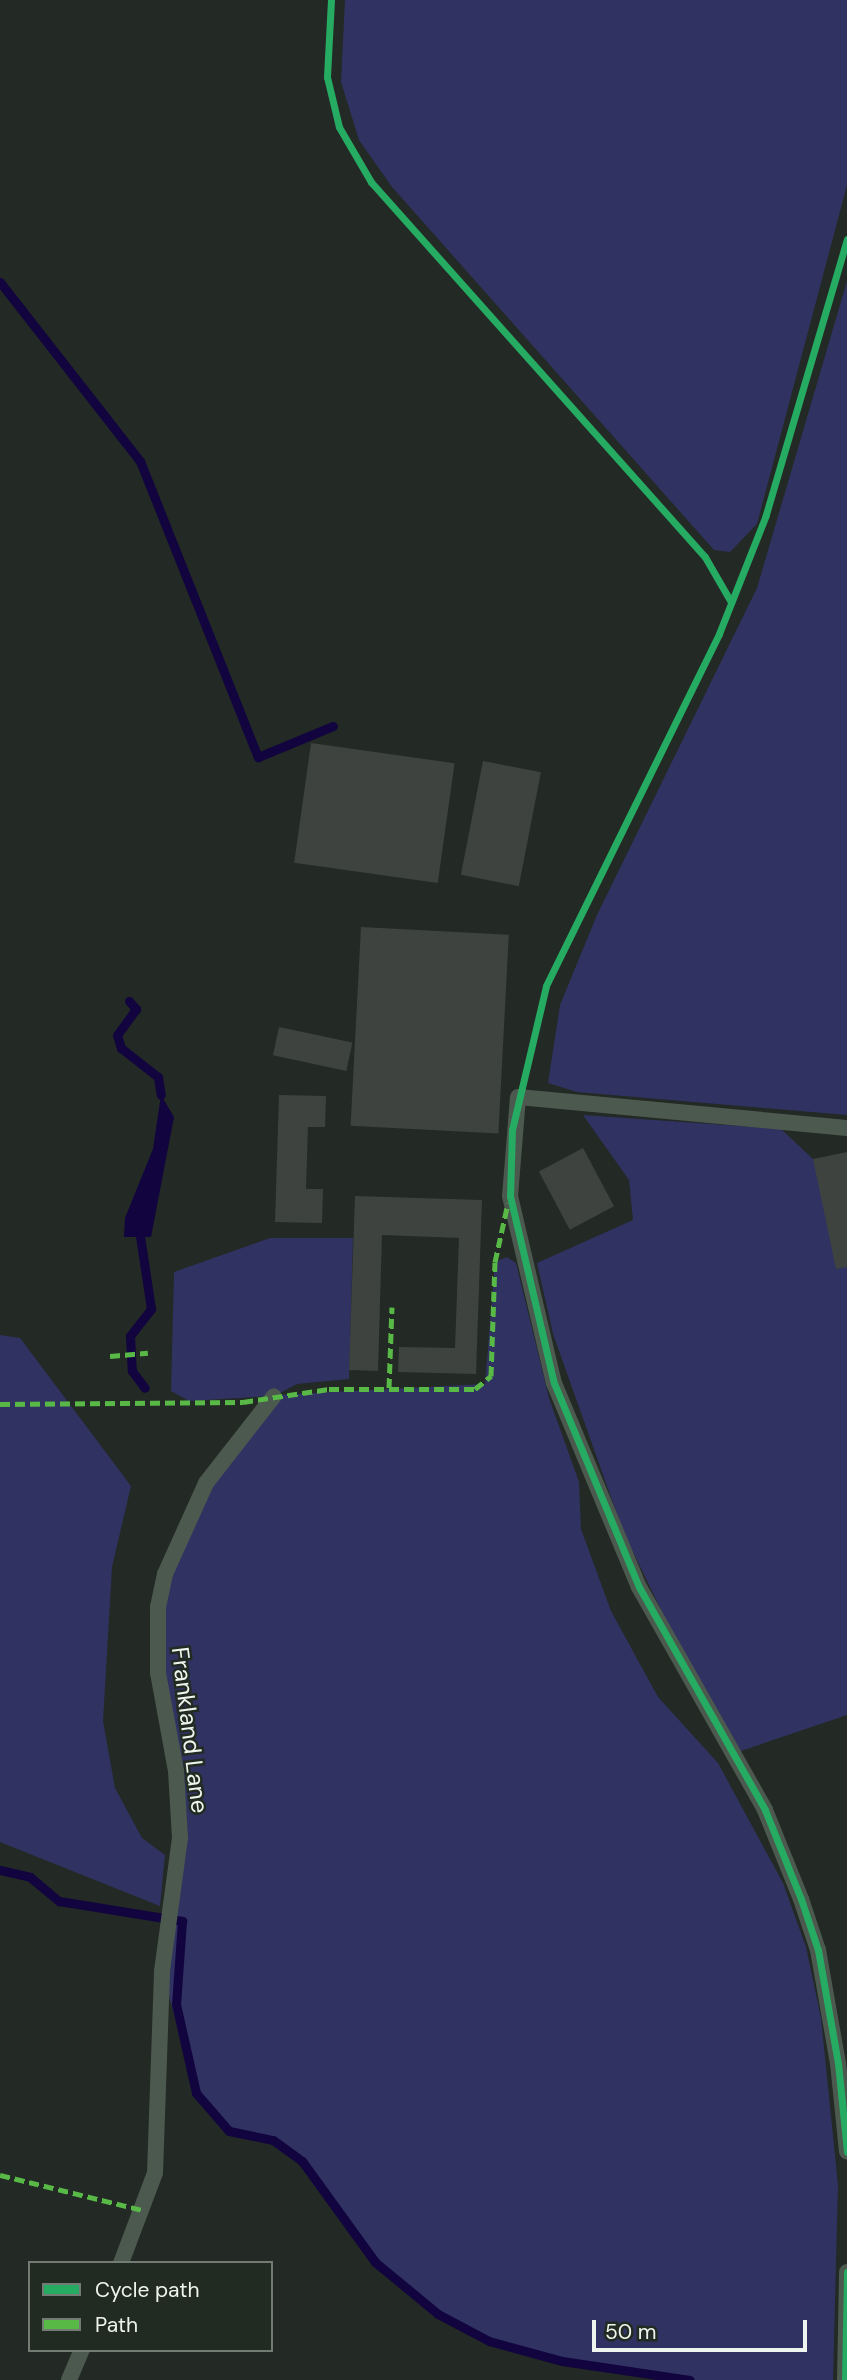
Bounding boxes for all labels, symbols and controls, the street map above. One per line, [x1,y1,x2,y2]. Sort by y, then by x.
street label: Frankland Lane [166,1645,214,1815]
legend [28,2261,273,2352]
text: Cycle path [95,2276,200,2304]
scale bar [595,2306,810,2350]
text: Path [95,2311,138,2339]
text: 50 m [605,2318,656,2346]

